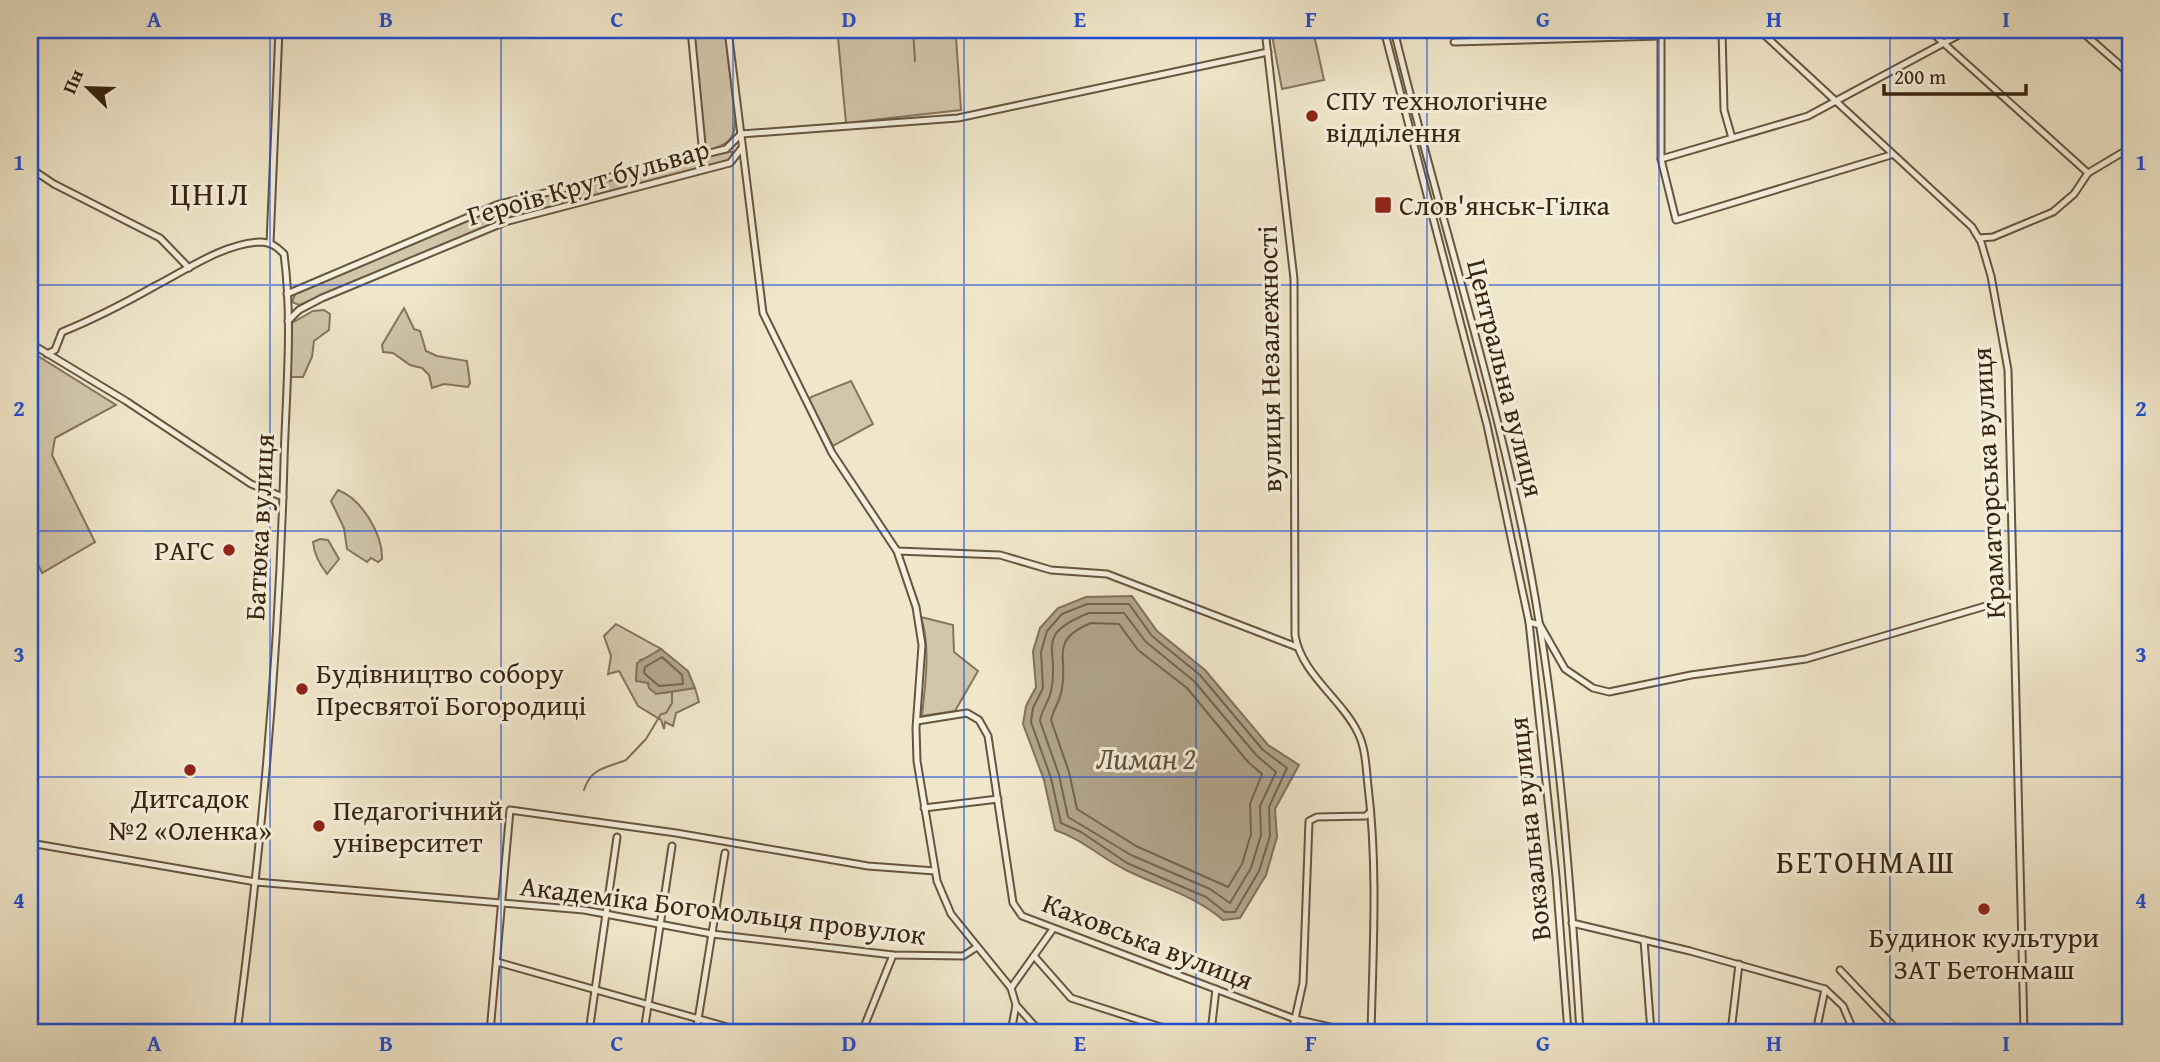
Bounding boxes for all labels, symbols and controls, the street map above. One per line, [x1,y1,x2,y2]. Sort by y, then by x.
text: A [147,2,162,35]
text: B [379,2,393,35]
text: C [610,2,624,35]
text: D [842,2,857,35]
text: E [1074,2,1086,35]
text: F [1305,2,1317,35]
text: G [1536,2,1550,35]
text: H [1766,2,1782,35]
text: I [2002,2,2010,35]
north arrow [52,52,122,122]
scale bar [1884,52,2025,96]
text: 200 m [1894,61,1946,92]
text: Пн [55,64,90,98]
place label: СПУ технологічне відділення [1326,79,1548,152]
marker: СПУ технологічне відділення [1304,108,1320,124]
street label: Героїв Крут бульвар [462,127,714,236]
text: 1 [13,145,25,178]
text: 1 [2135,145,2147,178]
district label: ЦНІЛ [170,170,250,217]
place label: Слов'янськ-Гілка [1399,184,1611,225]
marker: Слов'янськ-Гілка [1373,195,1393,215]
street label: вулиця Незалежності [1246,225,1291,493]
street label: Центральна вулиця [1457,255,1556,501]
street label: Краматорська вулиця [1960,346,2015,620]
text: 2 [13,391,25,424]
text: 2 [2135,391,2147,424]
street label: Батюка вулиця [233,432,284,622]
place label: РАГС [154,529,215,570]
marker: РАГС [221,542,237,558]
text: 3 [13,637,25,670]
text: 3 [2135,637,2147,670]
place label: Будівництво собору Пресвятої Богородиці [316,652,587,725]
marker: Будівництво собору Пресвятої Богородиці [294,681,310,697]
street label: Вокзальна вулиця [1496,715,1561,943]
water label: Лиман 2 [1096,736,1196,780]
marker: Дитсадок №2 «Оленка» [182,762,198,778]
place label: Дитсадок №2 «Оленка» [108,777,272,850]
place label: Педагогічний університет [332,789,503,862]
marker: Педагогічний університет [311,818,327,834]
district label: БЕТОНМАШ [1776,838,1956,885]
street label: Академіка Богомольця провулок [518,864,929,955]
street label: Каховська вулиця [1037,882,1259,1000]
text: 4 [13,883,25,916]
text: 4 [2135,883,2147,916]
marker: Будинок культури ЗАТ Бетонмаш [1976,901,1992,917]
place label: Будинок культури ЗАТ Бетонмаш [1869,916,2099,989]
text: A [147,1026,162,1059]
text: B [379,1026,393,1059]
text: C [610,1026,624,1059]
text: D [842,1026,857,1059]
text: E [1074,1026,1086,1059]
text: F [1305,1026,1317,1059]
text: G [1536,1026,1550,1059]
text: H [1766,1026,1782,1059]
text: I [2002,1026,2010,1059]

